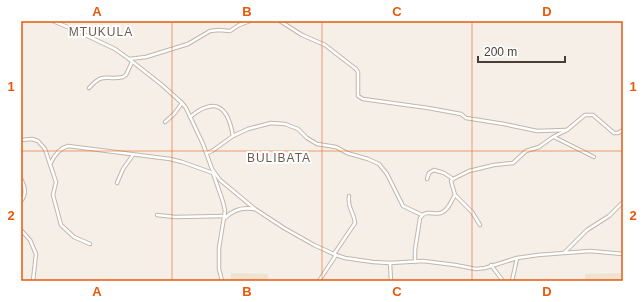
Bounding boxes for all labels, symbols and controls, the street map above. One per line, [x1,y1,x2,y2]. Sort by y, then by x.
text: A [92,4,102,19]
text: B [242,4,252,19]
text: C [392,4,402,19]
text: D [542,4,552,19]
district label: MTUKULA [69,25,133,39]
scale bar [478,38,565,64]
text: 200 m [484,45,517,59]
text: 1 [7,79,15,94]
text: 1 [629,79,637,94]
district label: BULIBATA [247,151,311,165]
text: 2 [7,208,15,223]
text: 2 [629,208,637,223]
text: A [92,284,102,299]
text: B [242,284,252,299]
text: C [392,284,402,299]
text: D [542,284,552,299]

